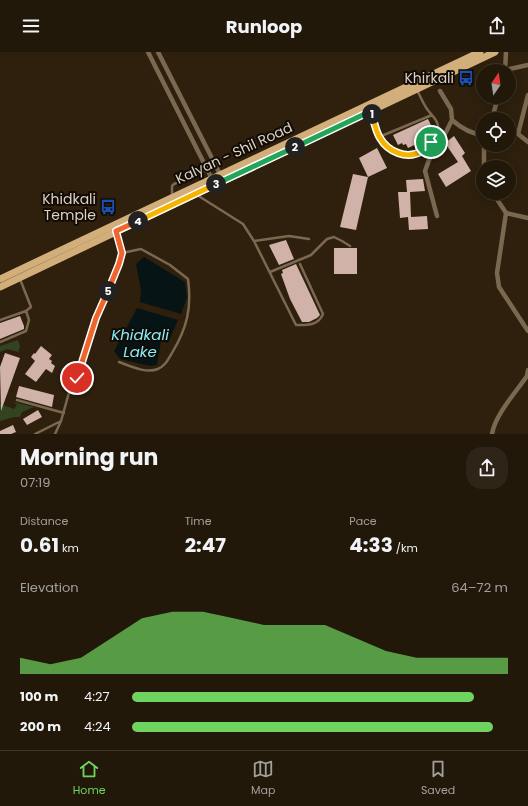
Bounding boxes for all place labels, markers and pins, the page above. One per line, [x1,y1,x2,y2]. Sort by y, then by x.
place label: Khirkali [404,68,454,88]
bus stop icon: Khirkali [457,69,475,87]
pin: 1 [362,104,382,124]
pin [414,125,448,159]
pin: 2 [285,137,305,157]
pin: 3 [206,174,226,194]
place label: Khidkali Temple [42,189,96,225]
bus stop icon: Khidkali Temple [99,198,117,216]
pin: 4 [128,211,148,231]
pin: 5 [98,281,118,301]
pin [60,361,94,395]

